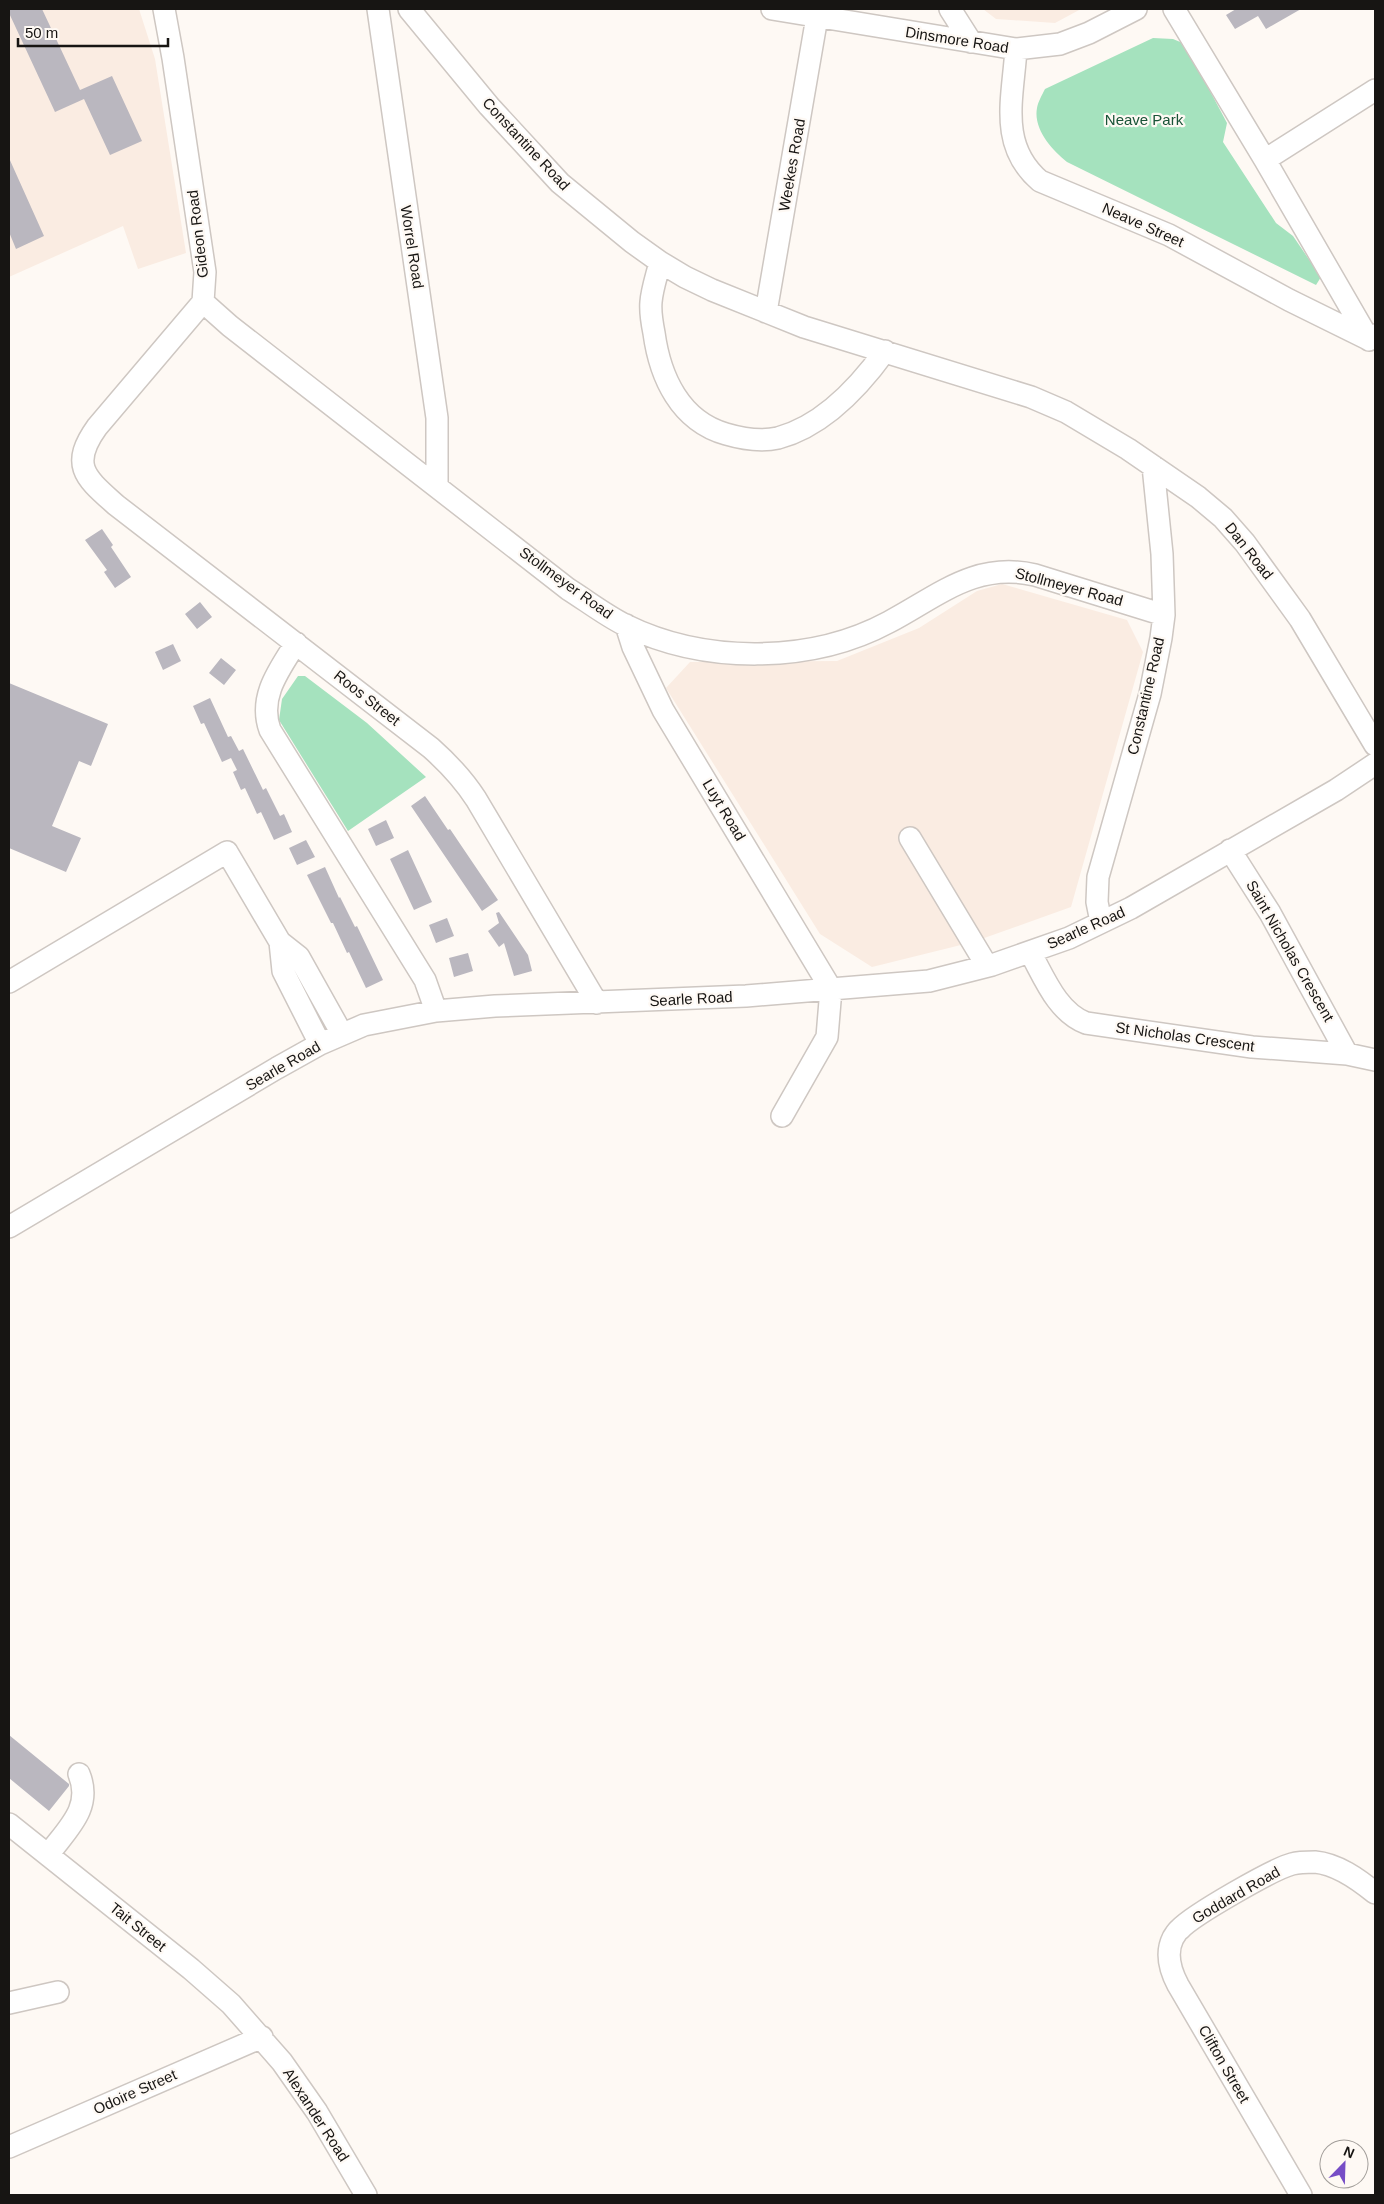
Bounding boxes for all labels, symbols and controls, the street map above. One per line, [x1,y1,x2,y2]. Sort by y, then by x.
scale bar [18,15,168,47]
street label: Dinsmore Road [904,23,1010,56]
text: 50 m [25,24,58,41]
street label: Constantine Road [479,94,574,193]
park label: Neave Park [1105,111,1184,128]
street label: Weekes Road [775,117,808,213]
street label: Gideon Road [184,189,211,279]
street label: Neave Street [1100,199,1187,250]
street label: Worrel Road [398,204,427,290]
street label: Dan Road [1222,519,1277,583]
street label: Stollmeyer Road [516,543,616,622]
street label: Stollmeyer Road [1013,564,1125,609]
street label: Constantine Road [1124,635,1167,756]
street label: Roos Street [331,667,404,729]
street label: Luyt Road [700,776,749,843]
street label: Saint Nicholas Crescent [1243,877,1338,1025]
street label: Searle Road [1044,903,1127,952]
street label: Searle Road [649,988,733,1009]
street label: St Nicholas Crescent [1115,1018,1256,1055]
street label: Searle Road [242,1037,323,1094]
street label: Goddard Road [1189,1863,1283,1927]
street label: Tait Street [107,1899,171,1955]
street label: Clifton Street [1195,2022,1254,2106]
street label: Odoire Street [91,2065,180,2117]
street label: Alexander Road [280,2065,353,2164]
north arrow [1319,2139,1369,2189]
text: N [1341,2143,1357,2161]

